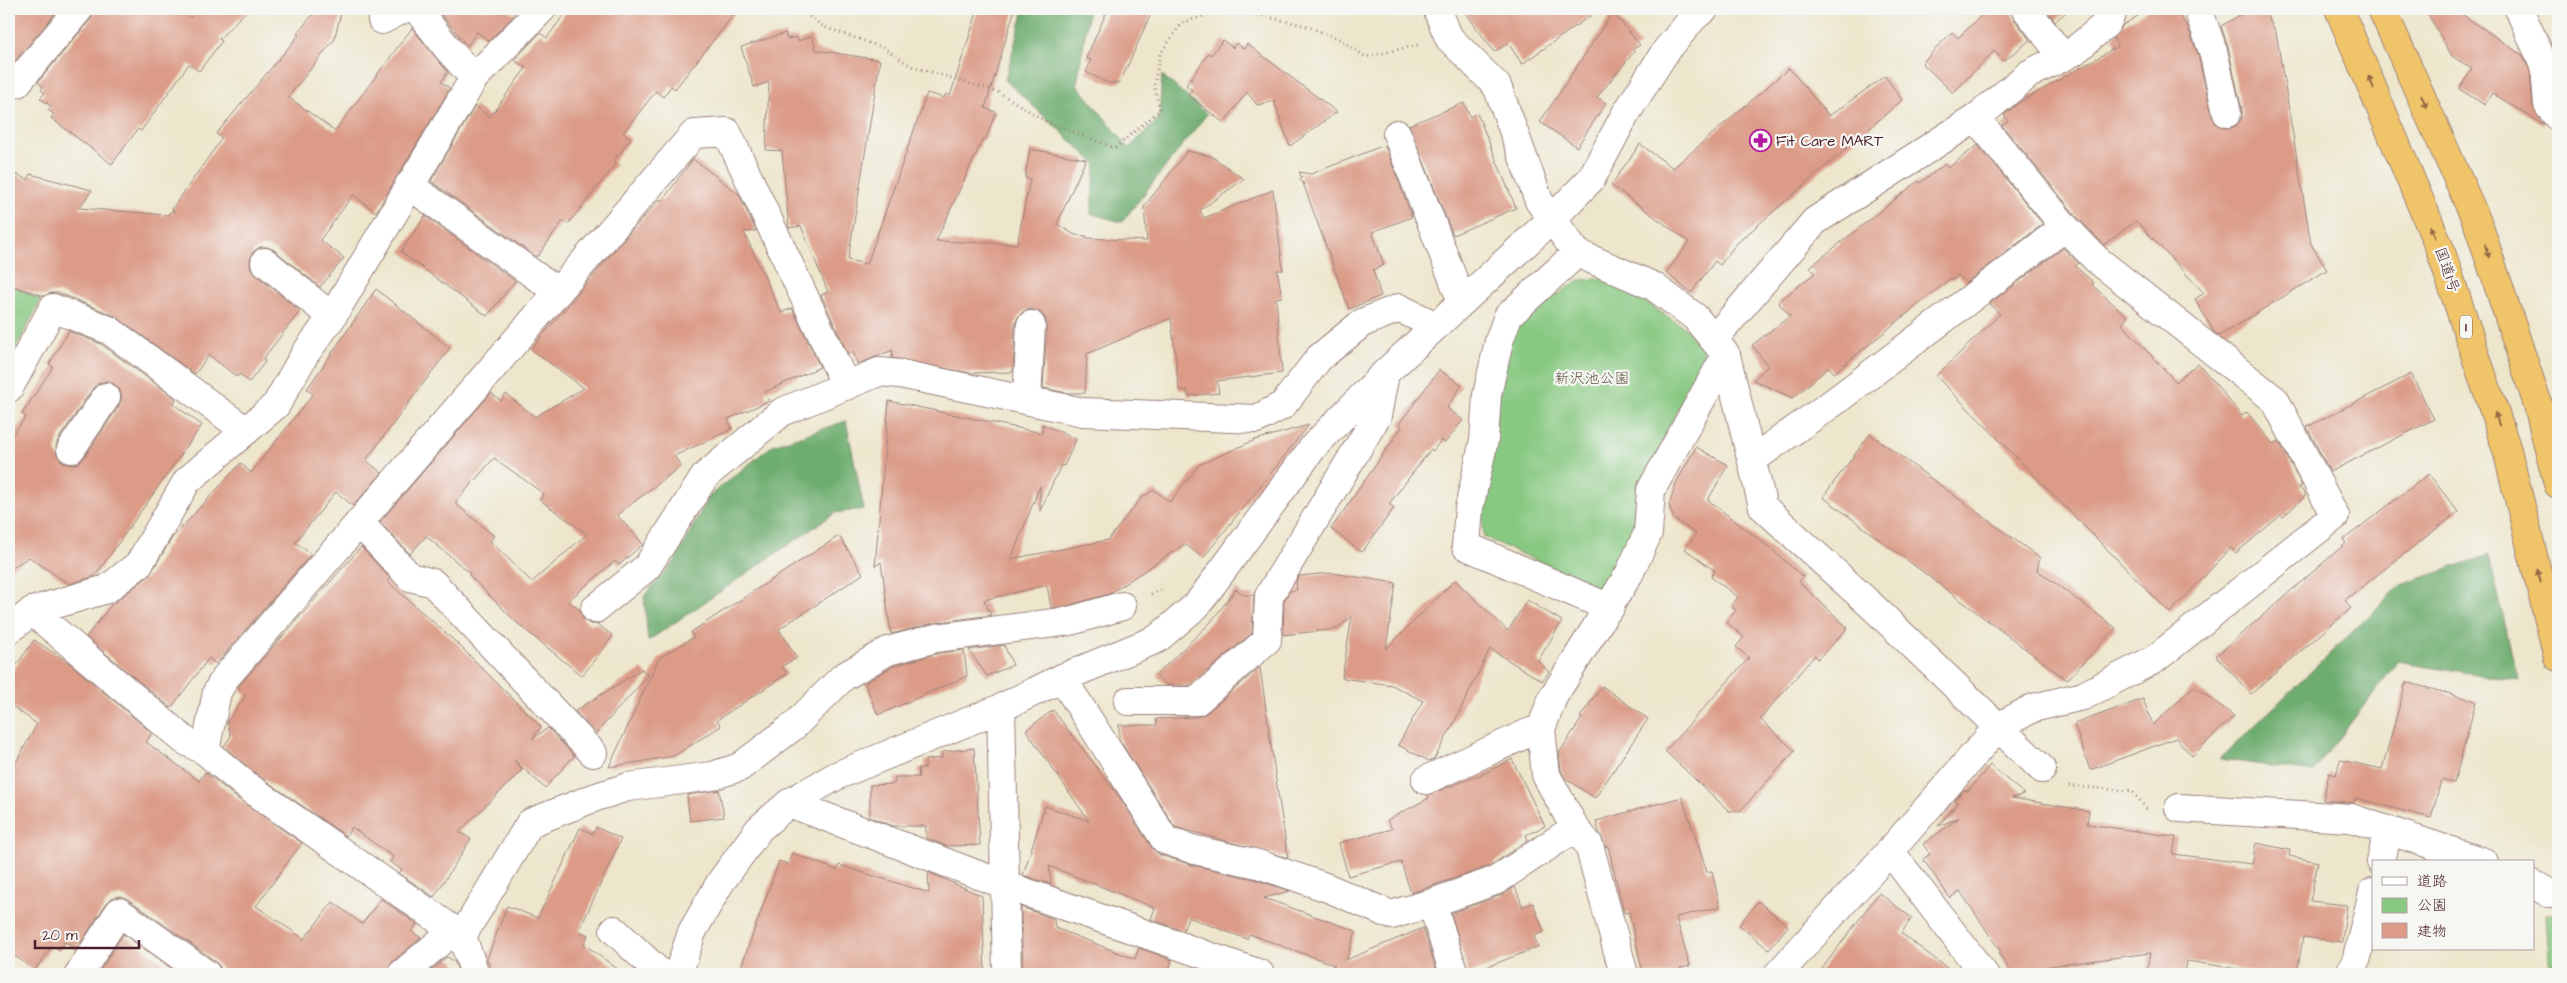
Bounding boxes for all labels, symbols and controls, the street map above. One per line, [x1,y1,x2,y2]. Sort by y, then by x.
one-way arrow [2366,75,2374,89]
one-way arrow [2421,94,2429,108]
pharmacy icon: Fit Care MART [1748,129,1772,153]
place label: Fit Care MART [1776,131,1884,152]
one-way arrow [2429,225,2437,239]
one-way arrow [2484,243,2491,258]
street label: 国道1号 [2429,244,2465,296]
road number: 1 [2460,316,2472,338]
park label: 新沢池公園 [1554,368,1630,389]
one-way arrow [2492,411,2500,426]
one-way arrow [2535,568,2543,583]
legend [2372,860,2534,950]
text: 道路 [2417,871,2447,892]
text: 公園 [2417,895,2447,916]
scale bar [35,918,139,950]
text: 建物 [2417,921,2447,942]
text: 20 m [42,925,78,946]

